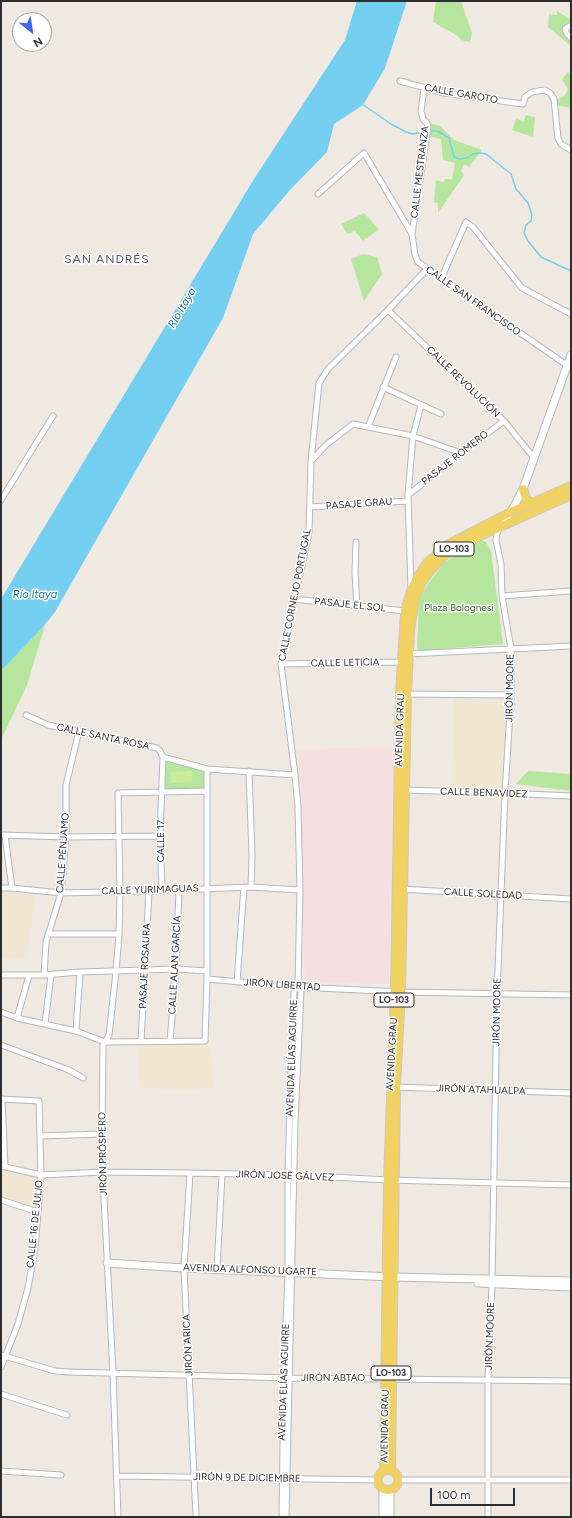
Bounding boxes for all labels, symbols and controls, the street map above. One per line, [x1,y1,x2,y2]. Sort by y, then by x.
north arrow [12,12,52,52]
text: N [31,34,45,50]
street label: CALLE GAROTO [423,82,499,106]
street label: CALLE MESTRANZA [408,125,432,219]
district label: SAN ANDRÉS [64,252,150,266]
street label: CALLE SAN FRANCISCO [423,264,523,338]
water label: Río Itaya [165,286,199,330]
street label: CALLE REVOLUCIÓN [424,344,502,420]
street label: PASAJE ROMERO [419,428,491,488]
street label: PASAJE GRAU [325,496,393,512]
street label: CALLE CORNEJO PORTUGAL [276,528,314,662]
road number: LO-103 [434,542,474,556]
water label: Río Itaya [13,588,57,602]
street label: PASAJE EL SOL [314,595,386,615]
park label: Plaza Bolognesi [424,602,494,614]
street label: JIRÓN MOORE [503,654,517,722]
street label: CALLE LETICIA [310,656,380,670]
street label: AVENIDA GRAU [393,693,407,767]
street label: CALLE SANTA ROSA [56,721,150,753]
street label: CALLE BENAVIDEZ [440,785,528,801]
street label: CALLE PÉNJAMO [54,812,72,894]
street label: CALLE 17 [155,820,167,862]
street label: CALLE YURIMAGUAS [101,882,199,898]
street label: CALLE SOLEDAD [444,886,522,902]
street label: CALLE ALAN GARCÍA [166,915,184,1015]
street label: PASAJE ROSAURA [137,923,153,1009]
street label: JIRÓN LIBERTAD [243,976,321,994]
street label: JIRÓN MOORE [490,978,504,1046]
road number: LO-103 [374,993,414,1007]
street label: AVENIDA ELÍAS AGUIRRE [284,999,300,1117]
street label: AVENIDA GRAU [384,1017,400,1091]
street label: JIRÓN ATAHUALPA [436,1082,526,1098]
street label: JIRÓN PRÓSPERO [96,1112,110,1196]
street label: JIRÓN JOSÉ GÁLVEZ [236,1168,334,1184]
street label: CALLE 16 DE JULIO [24,1180,46,1268]
street label: AVENIDA ALFONSO UGARTE [183,1262,317,1278]
street label: JIRÓN MOORE [483,1302,497,1370]
street label: JIRÓN ARICA [180,1314,196,1376]
street label: AVENIDA ELÍAS AGUIRRE [276,1323,292,1441]
road number: LO-103 [371,1366,411,1380]
street label: JIRÓN ABTAO [301,1372,365,1384]
street label: AVENIDA GRAU [378,1389,392,1463]
street label: JIRÓN 9 DE DICIEMBRE [193,1471,301,1485]
scale bar [432,1480,517,1506]
text: 100 m [437,1488,471,1502]

